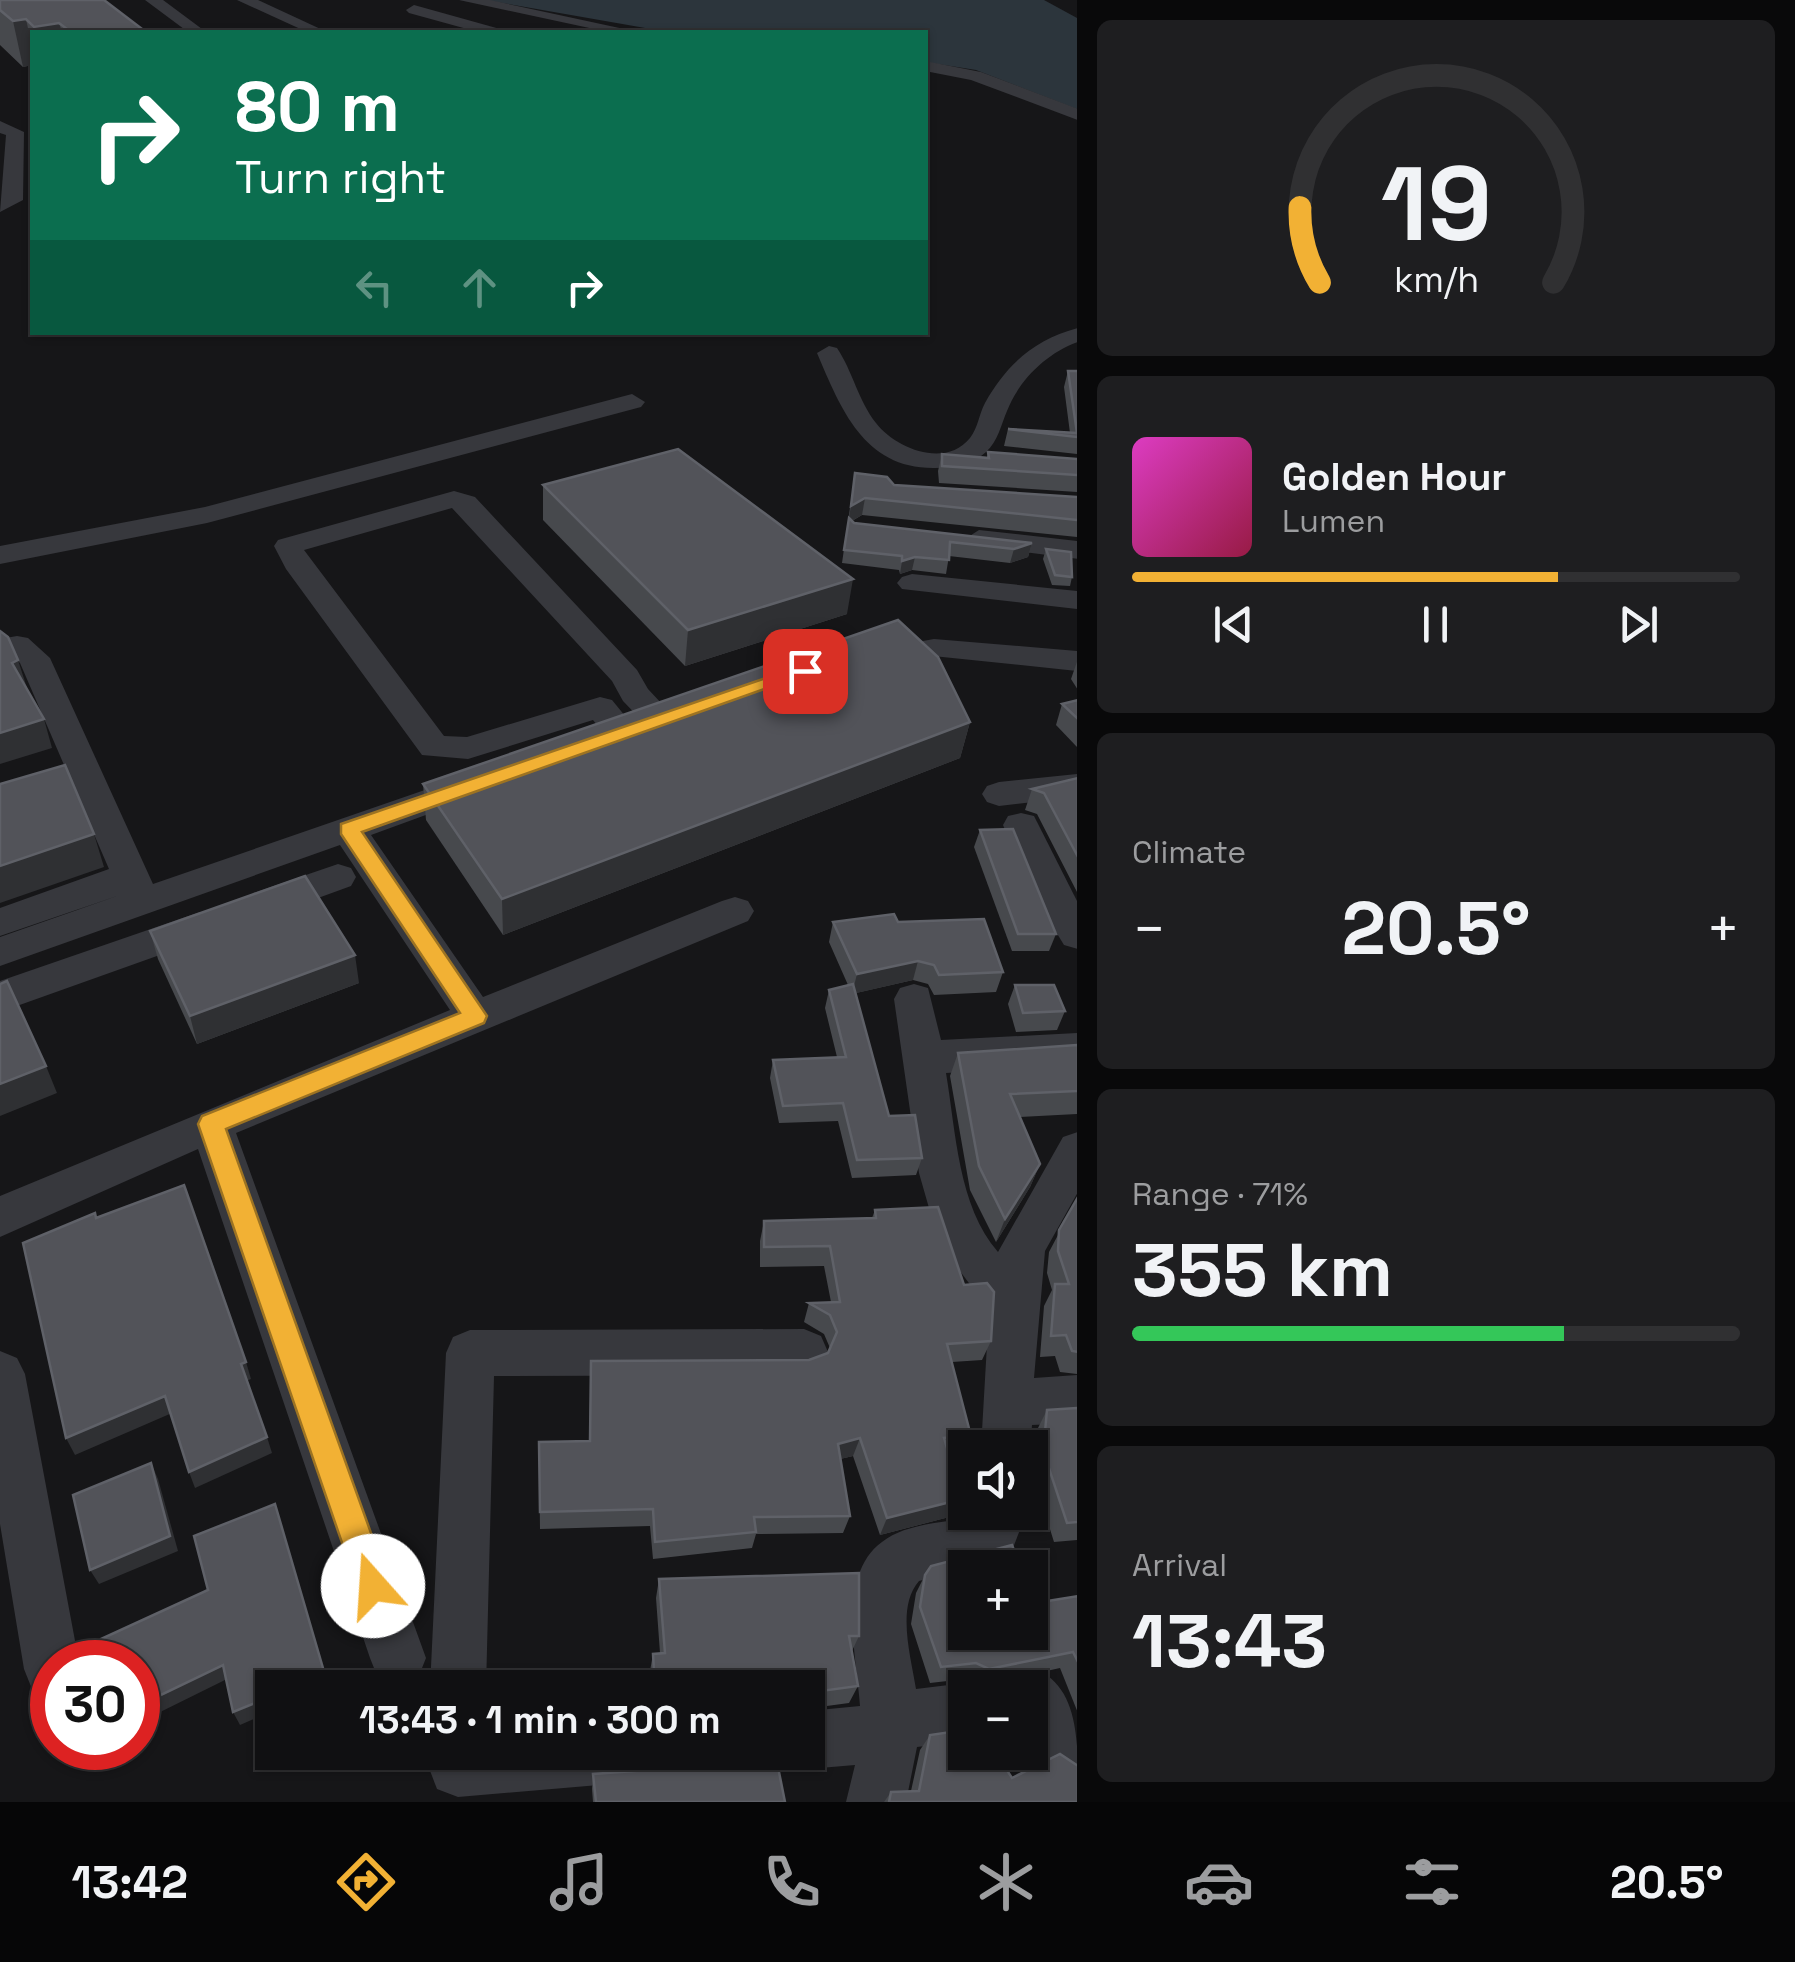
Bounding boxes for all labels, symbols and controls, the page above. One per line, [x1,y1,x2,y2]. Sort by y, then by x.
text: 80 m [235,62,400,151]
icon: right [70,70,200,200]
text: 19 [1380,138,1492,270]
text: Turn right [235,149,446,206]
text: km/h [1393,257,1479,302]
icon: left [347,260,402,315]
icon: ahead [452,260,507,315]
icon: right [557,260,612,315]
text: Golden Hour [1282,453,1506,501]
text: Lumen [1282,501,1385,541]
icon: previous [1206,597,1261,652]
icon: pause [1408,597,1463,652]
icon: next [1611,597,1666,652]
pin [763,629,848,714]
icon: arrive [778,644,833,699]
text: Climate [1132,832,1246,872]
text: 20.5° [1341,880,1531,976]
text: − [1132,894,1166,964]
text: + [1706,894,1740,964]
text: Range · 71% [1132,1174,1308,1214]
text: 355 km [1132,1222,1393,1318]
map controls [948,1430,1048,1770]
button: sound [948,1430,1048,1530]
position arrow [321,1534,425,1638]
text: Arrival [1132,1545,1227,1585]
button: + [948,1550,1048,1650]
text: 13:43 [1132,1593,1327,1689]
speed limit sign: 30 [30,1640,160,1770]
button: − [948,1670,1048,1770]
text: 13:43 · 1 min · 300 m [359,1696,721,1744]
icon: directions [331,1847,401,1917]
icon: music [544,1847,614,1917]
icon: phone [757,1847,827,1917]
icon: climate [971,1847,1041,1917]
icon: car [1184,1847,1254,1917]
icon: filters [1397,1847,1467,1917]
text: 13:42 [72,1854,188,1911]
text: 20.5° [1610,1854,1723,1911]

